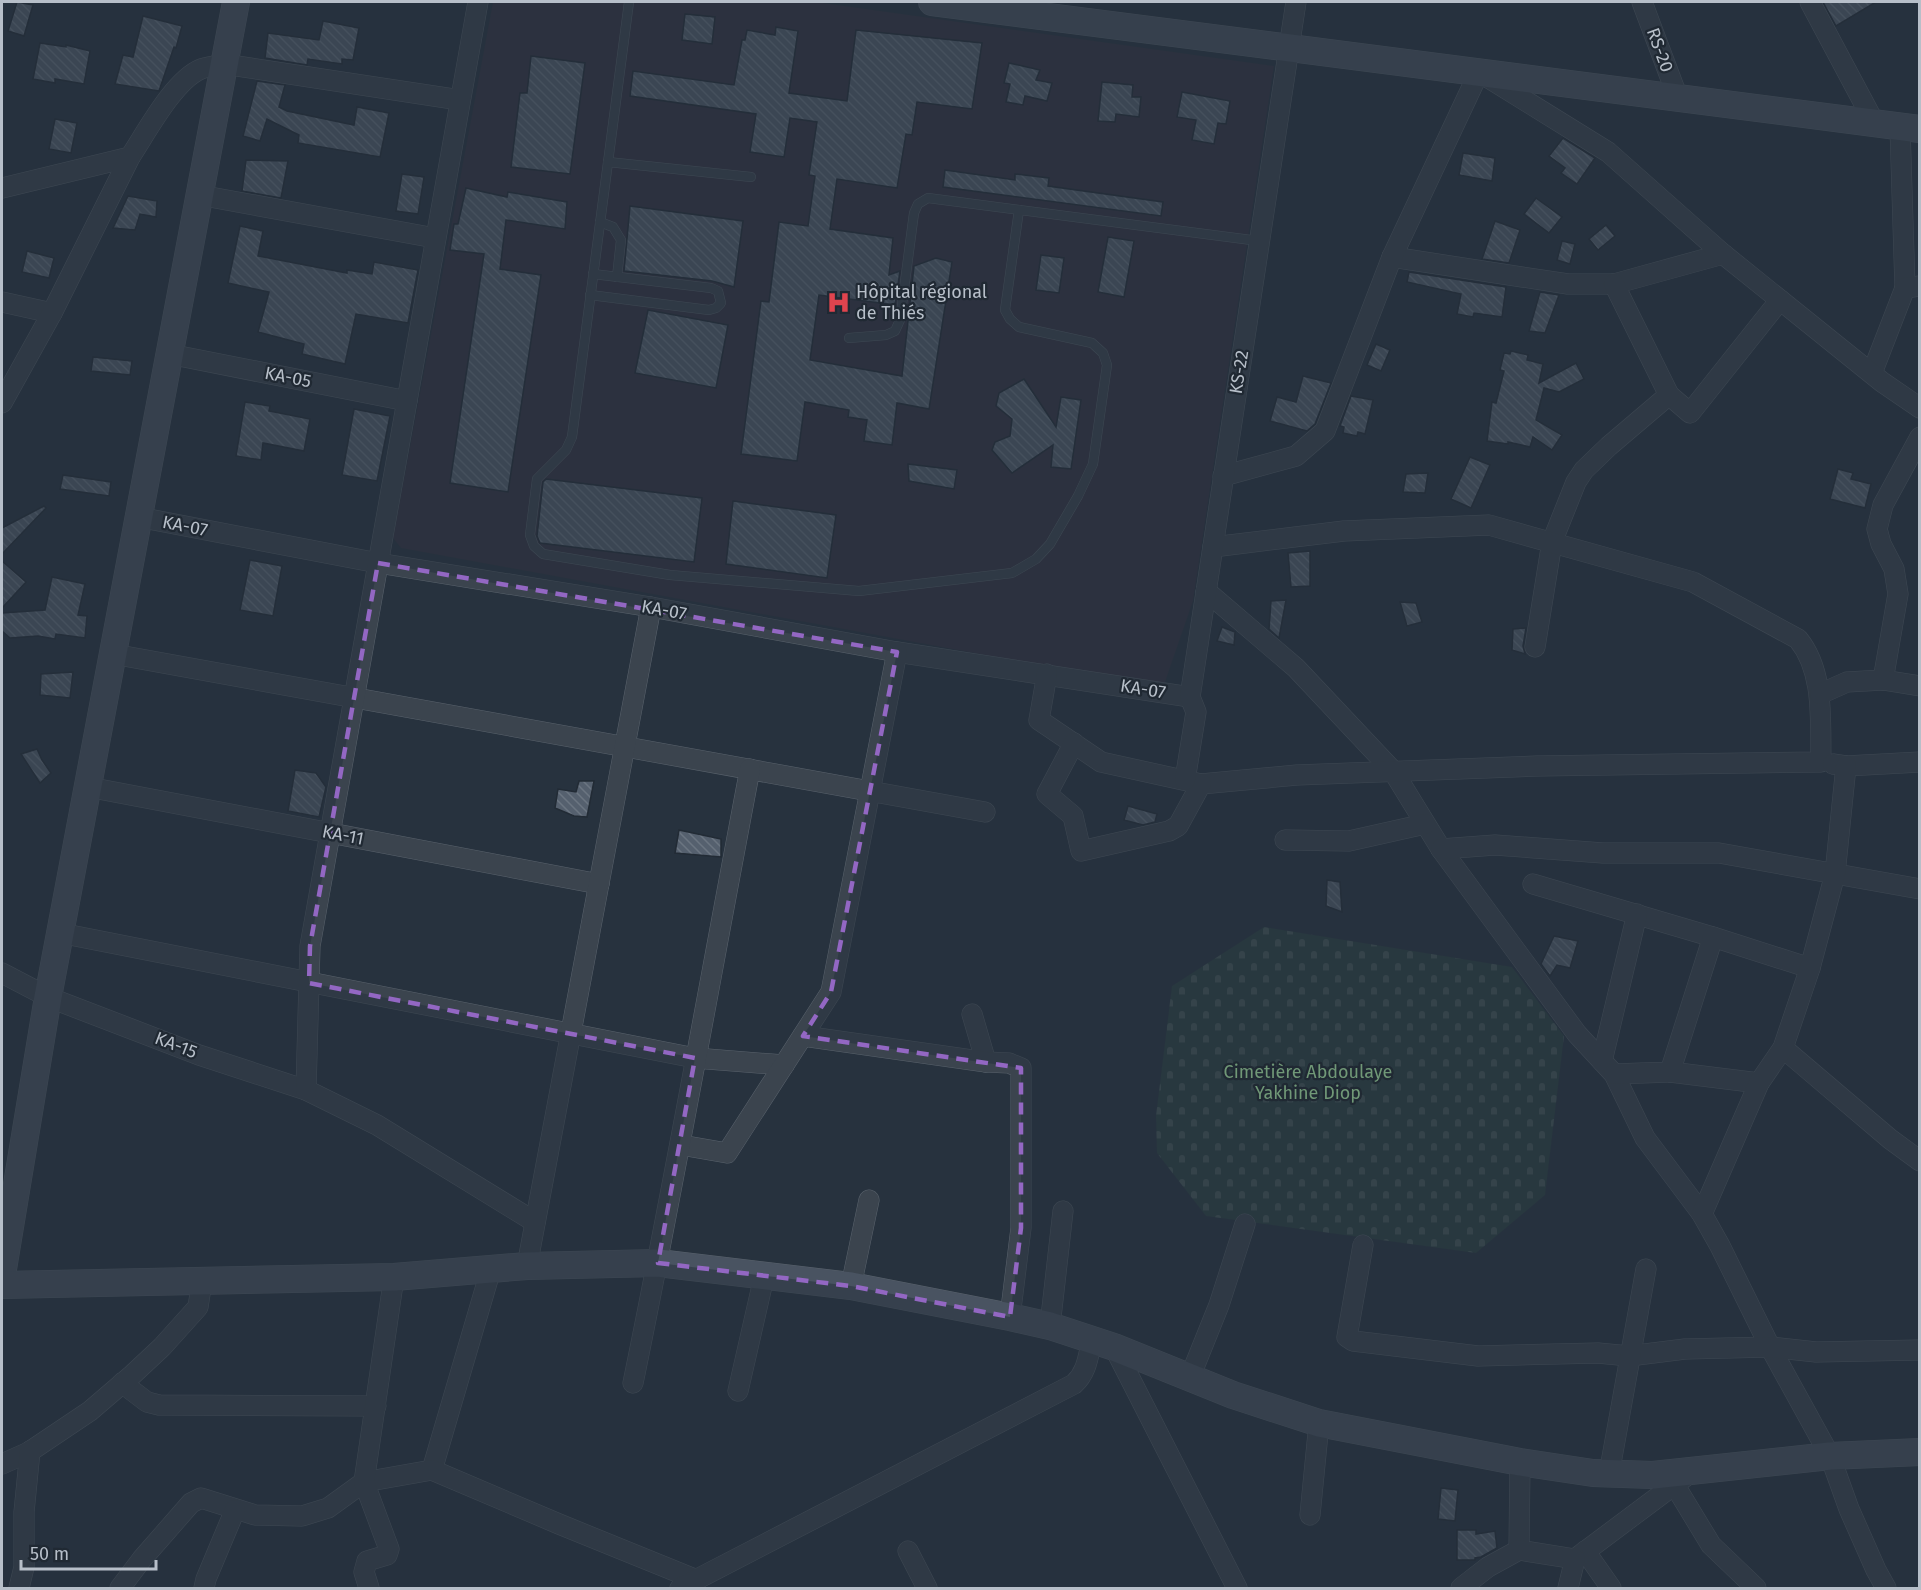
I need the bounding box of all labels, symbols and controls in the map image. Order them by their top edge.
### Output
street label: RS-20 [1642,25,1678,75]
place label: Hôpital régional de Thiés [856,281,987,324]
hospital icon: Hôpital régional de Thiés [825,289,851,315]
street label: KS-22 [1225,348,1253,396]
street label: KA-05 [263,362,313,392]
street label: KA-07 [160,511,210,541]
street label: KA-07 [640,595,688,625]
street label: KA-07 [1119,675,1167,703]
street label: KA-11 [320,820,366,850]
street label: KA-15 [152,1027,200,1063]
park label: Cimetière Abdoulaye Yakhine Diop [1224,1061,1392,1104]
scale bar [21,1533,156,1571]
text: 50 m [30,1543,69,1565]

